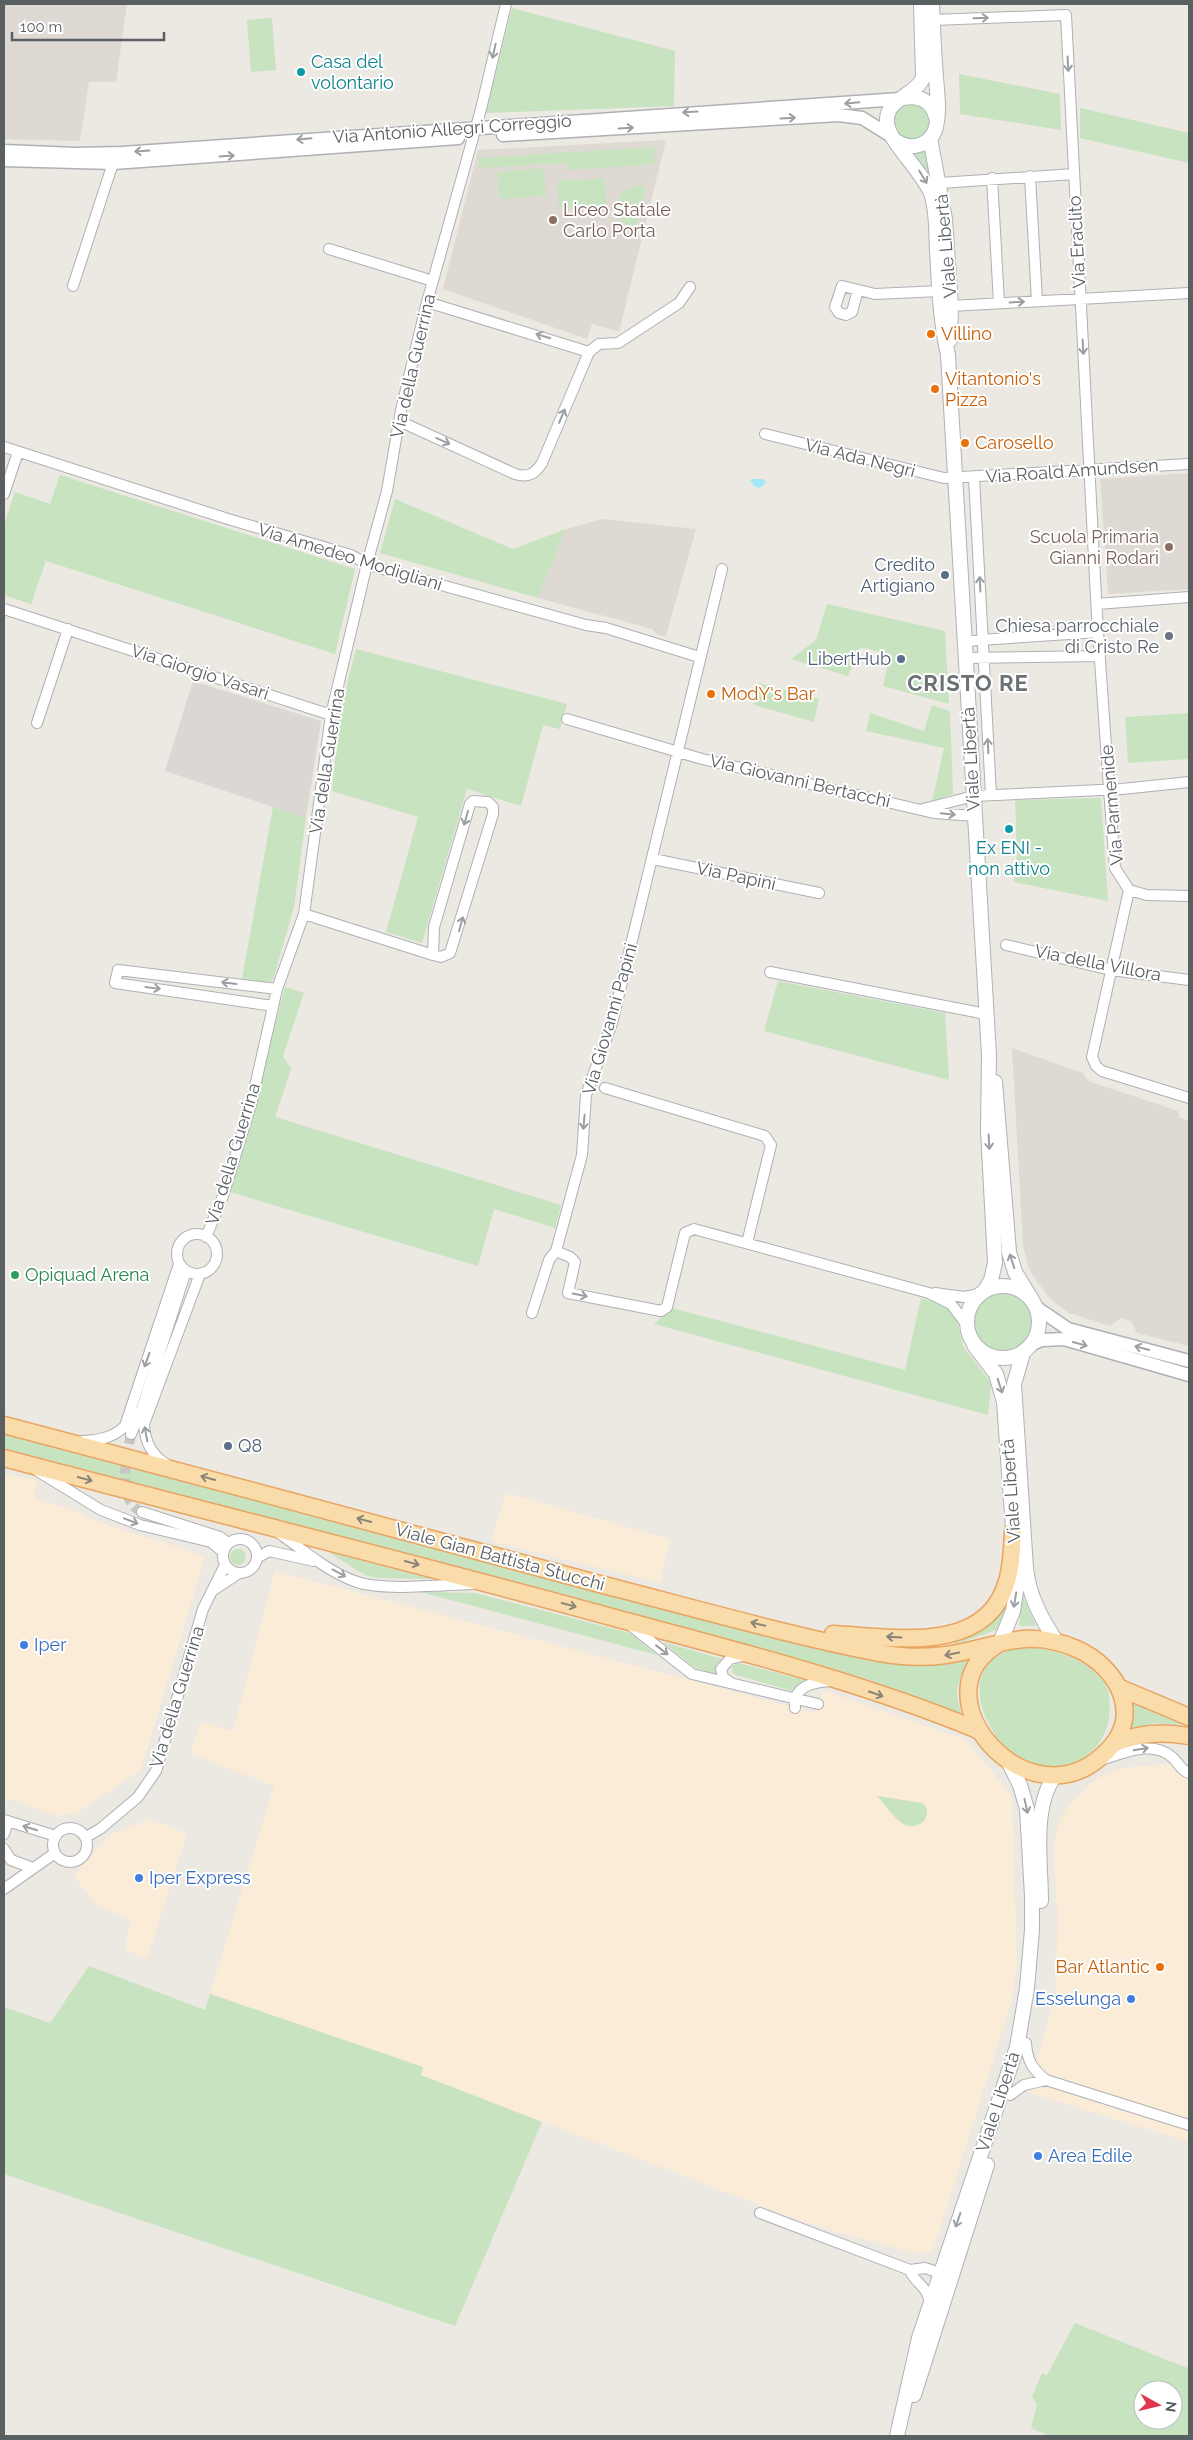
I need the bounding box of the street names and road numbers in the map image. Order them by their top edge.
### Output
street label: Via Antonio Allegri Correggio [332,110,573,147]
street label: Viale Libertà [930,193,961,299]
street label: Via Eraclito [1064,195,1089,289]
street label: Via della Guerrina [386,292,439,440]
street label: Via Ada Negri [803,434,918,481]
street label: Via Roald Amundsen [985,454,1159,487]
street label: Via Amedeo Modigliani [255,518,445,595]
street label: Via Giorgio Vasari [129,639,272,704]
street label: Via della Guerrina [305,686,348,835]
street label: Viale Libertà [957,706,984,812]
street label: Via Parmenide [1096,743,1127,866]
street label: Via Giovanni Bertacchi [708,749,893,812]
street label: Via Papini [694,857,778,894]
street label: Via della Villora [1033,940,1163,985]
street label: Via Giovanni Papini [578,941,641,1097]
street label: Via della Guerrina [201,1080,264,1227]
street label: Viale Libertà [996,1438,1025,1544]
street label: Viale Gian Battista Stucchi [393,1518,607,1595]
street label: Via della Guerrina [145,1623,208,1770]
street label: Viale Libertà [971,2049,1024,2155]

